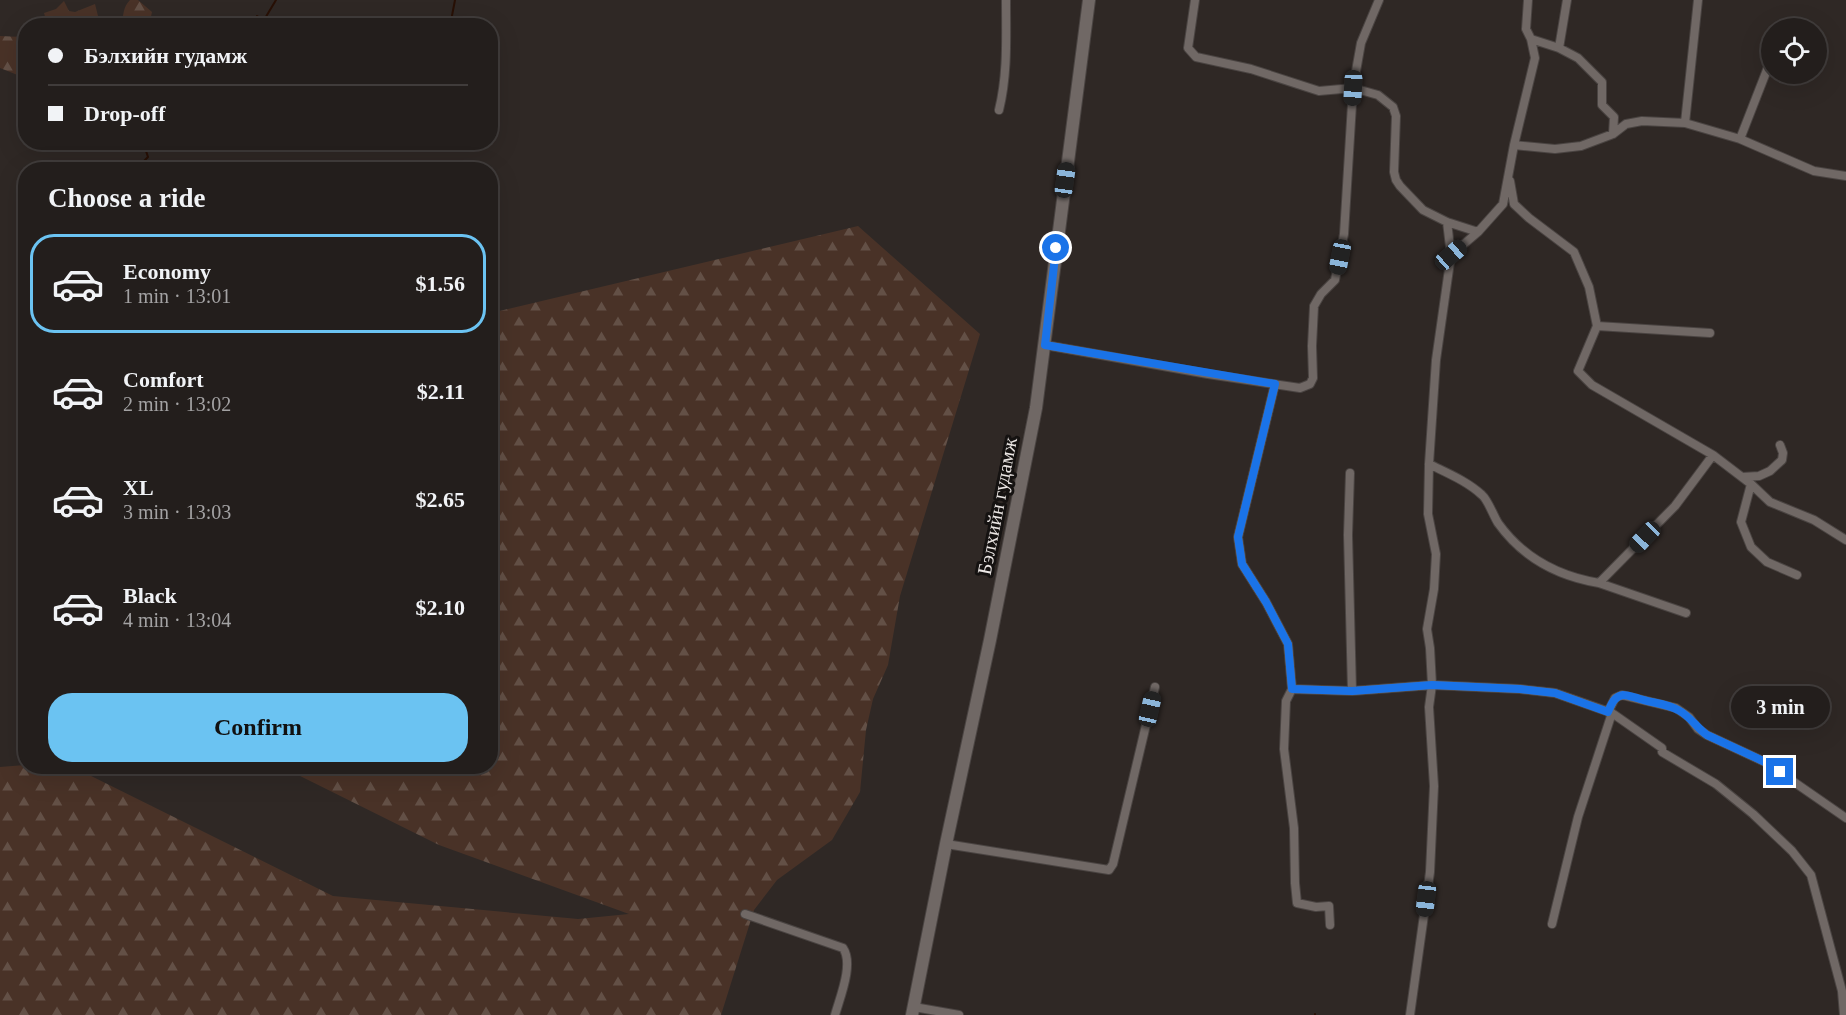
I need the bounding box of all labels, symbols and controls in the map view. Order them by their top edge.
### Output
map controls [1761,18,1827,84]
button: locate [1761,18,1827,84]
text: Бэлхийн гудамж [84,43,247,68]
car [1343,70,1363,106]
text: Drop-off [84,101,165,126]
car [1054,161,1076,199]
text: Choose a ride [48,183,206,213]
route start [1042,234,1069,261]
car [1432,236,1470,274]
car [1328,238,1352,276]
icon: car [51,257,105,311]
text: Economy [123,259,211,284]
text: $1.56 [416,271,465,296]
text: 1 min · 13:01 [123,285,231,307]
icon: car [51,365,105,419]
text: Comfort [123,367,204,392]
text: $2.11 [417,379,465,404]
text: 2 min · 13:02 [123,393,231,415]
street label: Бэлхийн гудамж [973,435,1022,577]
icon: car [51,473,105,527]
text: XL [123,475,154,500]
text: $2.65 [416,487,465,512]
text: 3 min · 13:03 [123,501,231,523]
car [1626,518,1664,556]
icon: car [51,581,105,635]
text: Black [123,583,177,608]
text: $2.10 [416,595,465,620]
text: 4 min · 13:04 [123,609,231,631]
callout: 3 min [1730,685,1830,727]
car [1137,689,1163,729]
button: Confirm [48,693,468,762]
text: 3 min [1756,696,1805,718]
route end [1766,758,1793,785]
car [1415,880,1437,918]

